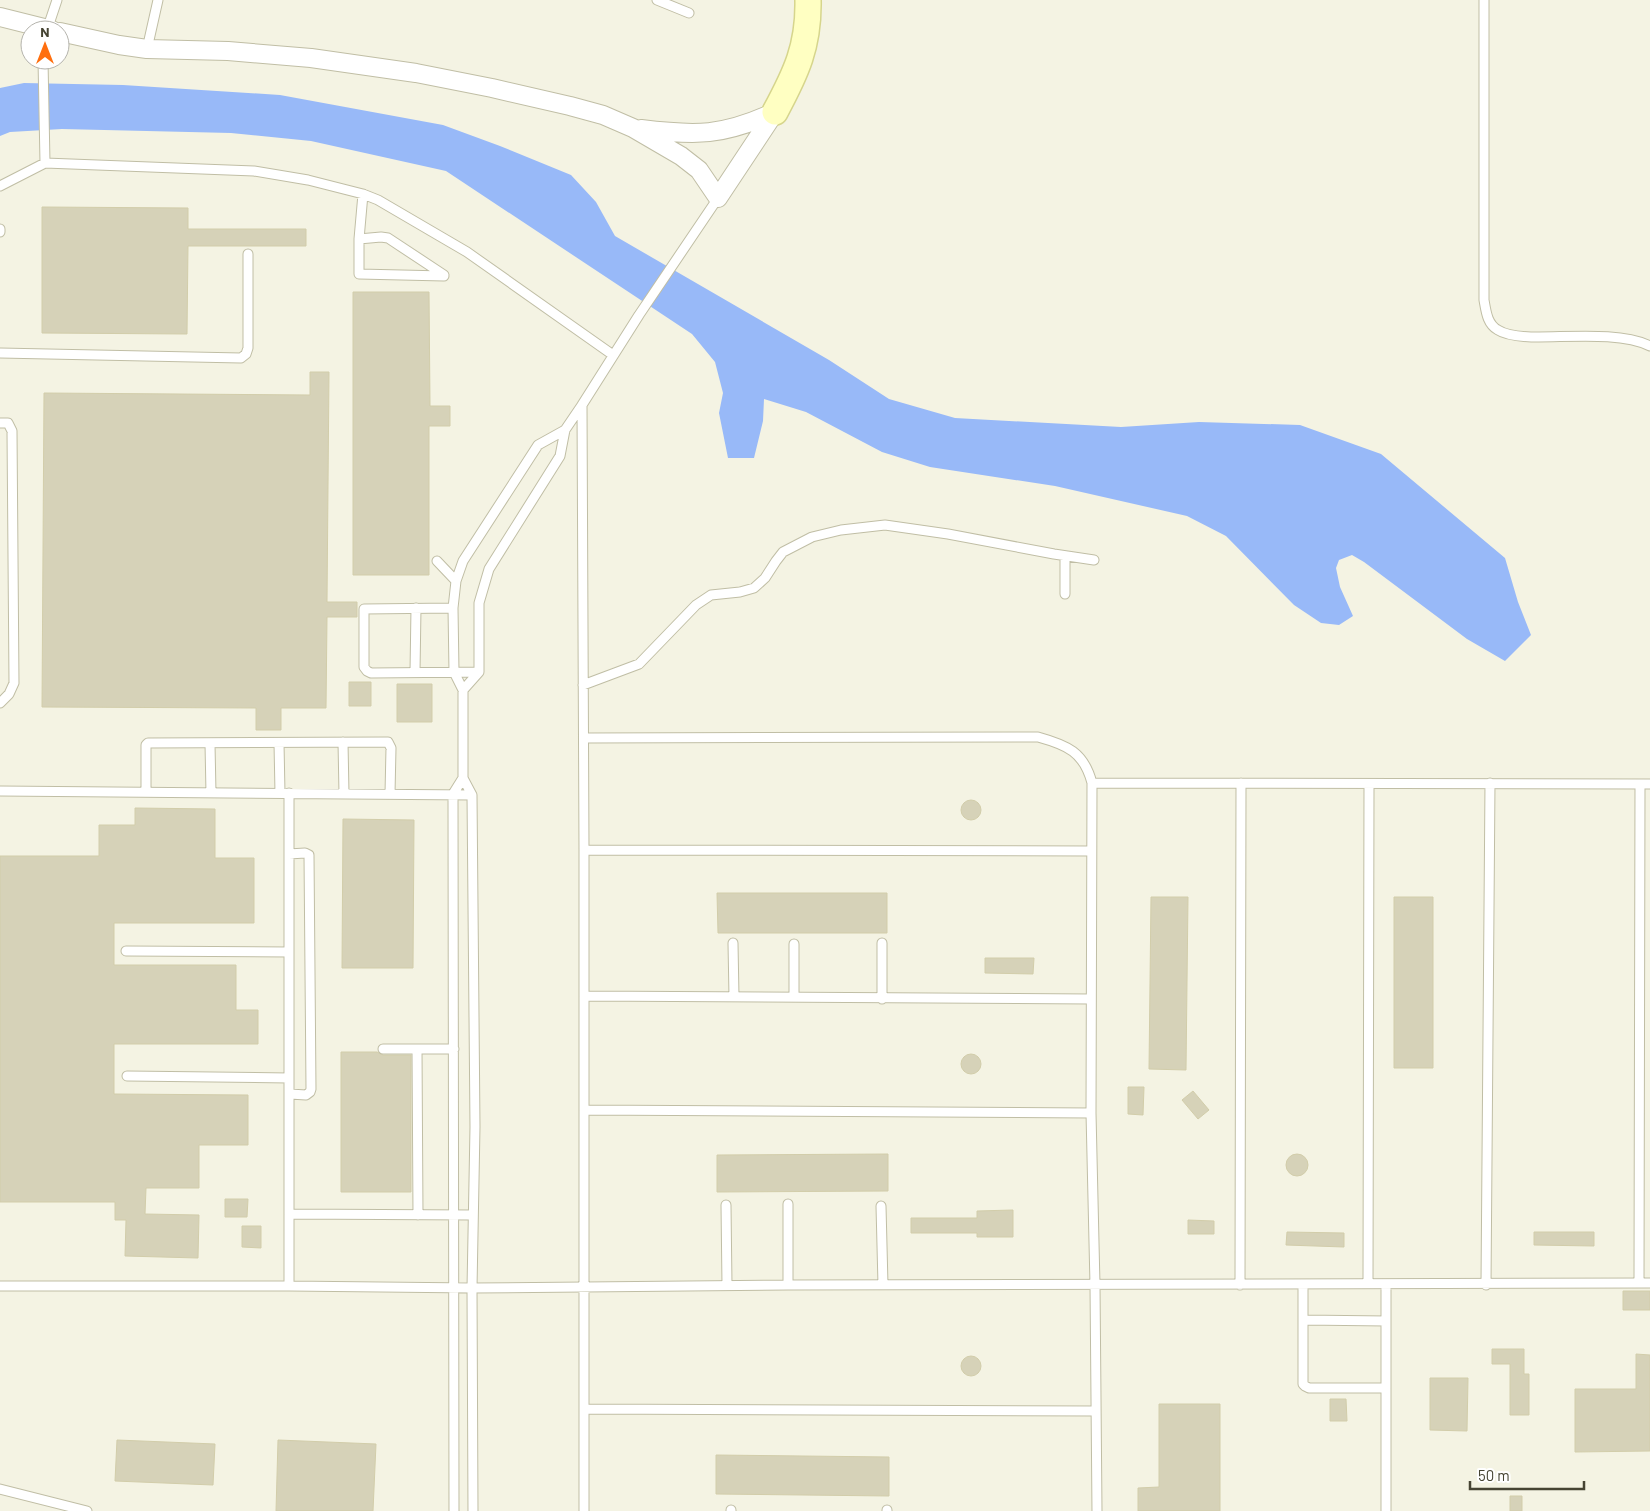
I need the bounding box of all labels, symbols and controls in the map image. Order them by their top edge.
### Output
north arrow [20,20,70,70]
text: N [40,23,50,40]
scale bar [1470,1458,1584,1490]
text: 50 m [1478,1466,1510,1484]

